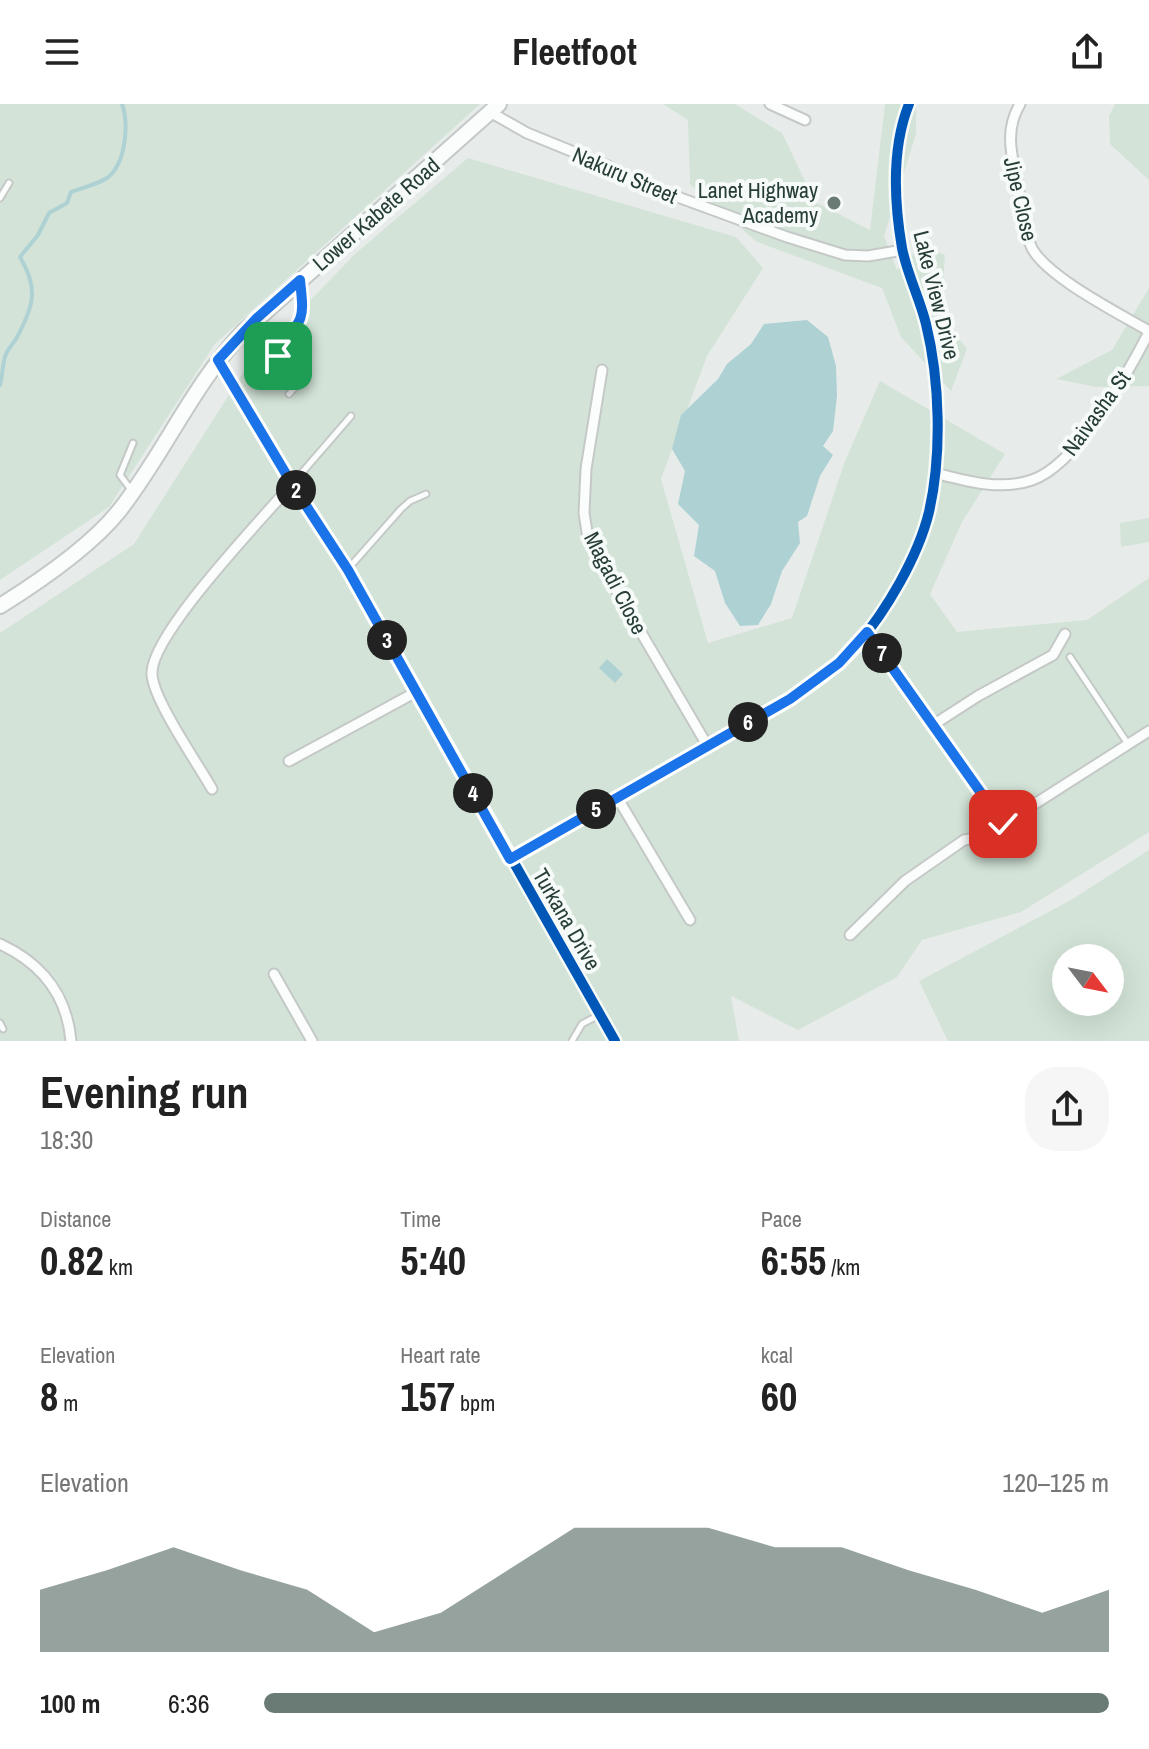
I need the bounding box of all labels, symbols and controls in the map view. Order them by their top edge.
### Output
text: Fleetfoot [512,28,637,76]
icon: menu [40,30,84,74]
icon: share [1065,30,1109,74]
street label: Nakuru Street [568,139,682,211]
street label: Lower Kabete Road [306,150,446,278]
street label: Jipe Close [997,154,1045,244]
place label: Lanet Highway Academy [698,175,818,230]
marker: Lanet Highway Academy [825,194,843,212]
street label: Lake View Drive [906,227,968,363]
pin [244,322,312,390]
icon: arrive [256,334,300,378]
street label: Naivasha St [1055,364,1137,462]
pin: 2 [276,470,316,510]
text: 2 [291,475,301,505]
street label: Magadi Close [577,527,655,639]
pin: 3 [367,620,407,660]
text: 3 [382,625,392,655]
pin: 7 [862,633,902,673]
text: 7 [877,638,887,668]
pin: 6 [728,702,768,742]
text: 6 [743,707,753,737]
pin: 4 [453,773,493,813]
text: 4 [468,778,478,808]
pin: 5 [576,789,616,829]
pin [969,790,1037,858]
text: 5 [591,794,601,824]
icon: check [981,802,1025,846]
street label: Turkana Drive [526,863,608,975]
north arrow [1052,944,1124,1016]
map controls [1052,944,1124,1016]
text: Evening run [40,1062,249,1122]
button: share [1025,1067,1109,1151]
text: 18:30 [40,1122,93,1157]
text: Distance [40,1204,111,1234]
text: Time [400,1204,441,1234]
text: Pace [761,1204,802,1234]
text: 0.82 [40,1234,104,1287]
text: 5:40 [400,1234,466,1287]
text: 6:55 [761,1234,826,1287]
text: km [104,1252,133,1282]
text: /km [826,1252,860,1282]
text: Elevation [40,1340,115,1370]
text: Heart rate [400,1340,481,1370]
text: kcal [761,1340,793,1370]
text: 8 [40,1370,58,1423]
text: 157 [400,1370,455,1423]
text: 60 [761,1370,797,1423]
text: m [58,1388,78,1418]
text: bpm [455,1388,495,1418]
text: Elevation [40,1465,129,1500]
text: 120–125 m [1002,1465,1109,1500]
text: 100 m [40,1686,100,1721]
text: 6:36 [168,1686,210,1721]

